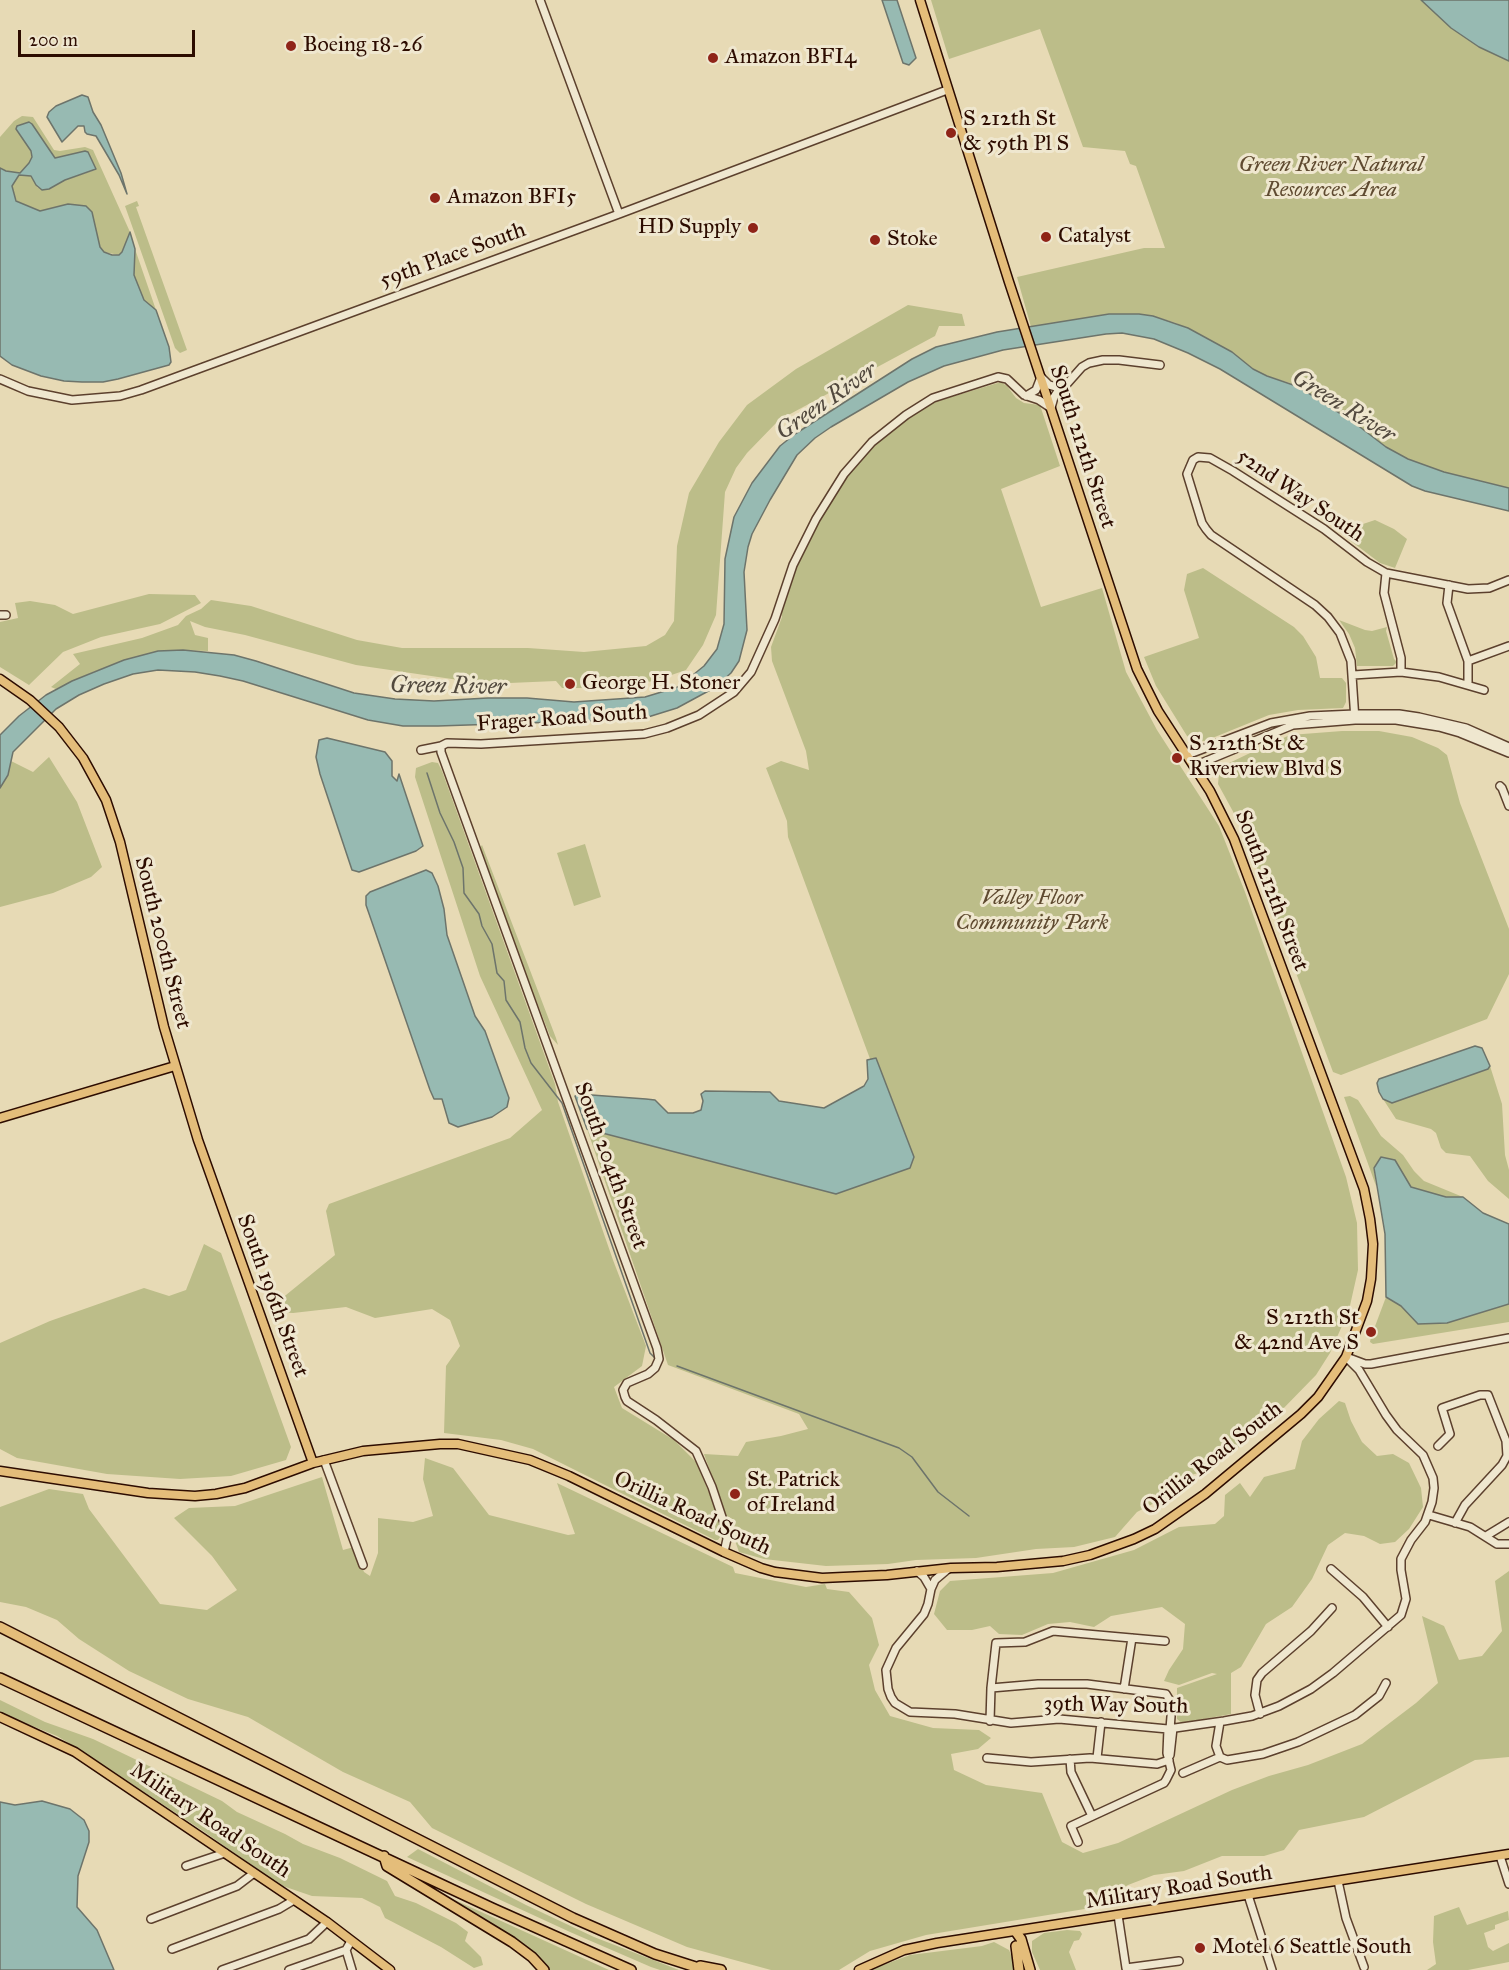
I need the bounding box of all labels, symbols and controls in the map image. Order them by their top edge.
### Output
scale bar [21,18,198,56]
text: 200 m [29,29,78,51]
place label: Boeing 18-26 [303,33,422,59]
marker: Boeing 18-26 [284,39,298,53]
place label: Amazon BFI4 [725,45,856,71]
marker: Amazon BFI4 [706,51,720,65]
place label: S 212th St & 59th Pl S [963,107,1069,158]
marker: S 212th St & 59th Pl S [944,126,958,140]
park label: Green River Natural Resources Area [1239,153,1423,204]
place label: Amazon BFI5 [447,185,576,211]
marker: Amazon BFI5 [428,191,442,205]
place label: HD Supply [638,215,741,241]
street label: 59th Place South [376,217,530,295]
marker: HD Supply [746,221,760,235]
place label: Catalyst [1058,224,1131,250]
place label: Stoke [887,227,938,253]
marker: Catalyst [1039,230,1053,244]
marker: Stoke [868,233,882,247]
water label: Green River [771,357,883,447]
street label: South 212th Street [1043,362,1121,532]
water label: Green River [1286,364,1400,450]
street label: 52nd Way South [1231,444,1369,548]
place label: George H. Stoner [582,671,740,697]
water label: Green River [389,672,507,702]
marker: George H. Stoner [563,677,577,691]
street label: Frager Road South [476,700,648,738]
place label: S 212th St & Riverview Blvd S [1189,732,1342,784]
marker: S 212th St & Riverview Blvd S [1170,751,1184,765]
street label: South 212th Street [1228,807,1314,975]
street label: South 200th Street [128,854,196,1032]
park label: Valley Floor Community Park [955,886,1109,938]
street label: South 204th Street [568,1079,652,1253]
street label: South 196th Street [230,1211,314,1381]
place label: S 212th St & 42nd Ave S [1234,1306,1359,1358]
marker: S 212th St & 42nd Ave S [1364,1325,1378,1339]
street label: Orillia Road South [1138,1396,1288,1522]
street label: Orillia Road South [609,1466,775,1562]
place label: St. Patrick of Ireland [747,1468,840,1520]
marker: St. Patrick of Ireland [728,1487,742,1501]
street label: 39th Way South [1043,1692,1189,1720]
street label: Military Road South [125,1757,295,1885]
street label: Military Road South [1084,1860,1274,1916]
place label: Motel 6 Seattle South [1212,1935,1411,1961]
marker: Motel 6 Seattle South [1193,1941,1207,1955]

